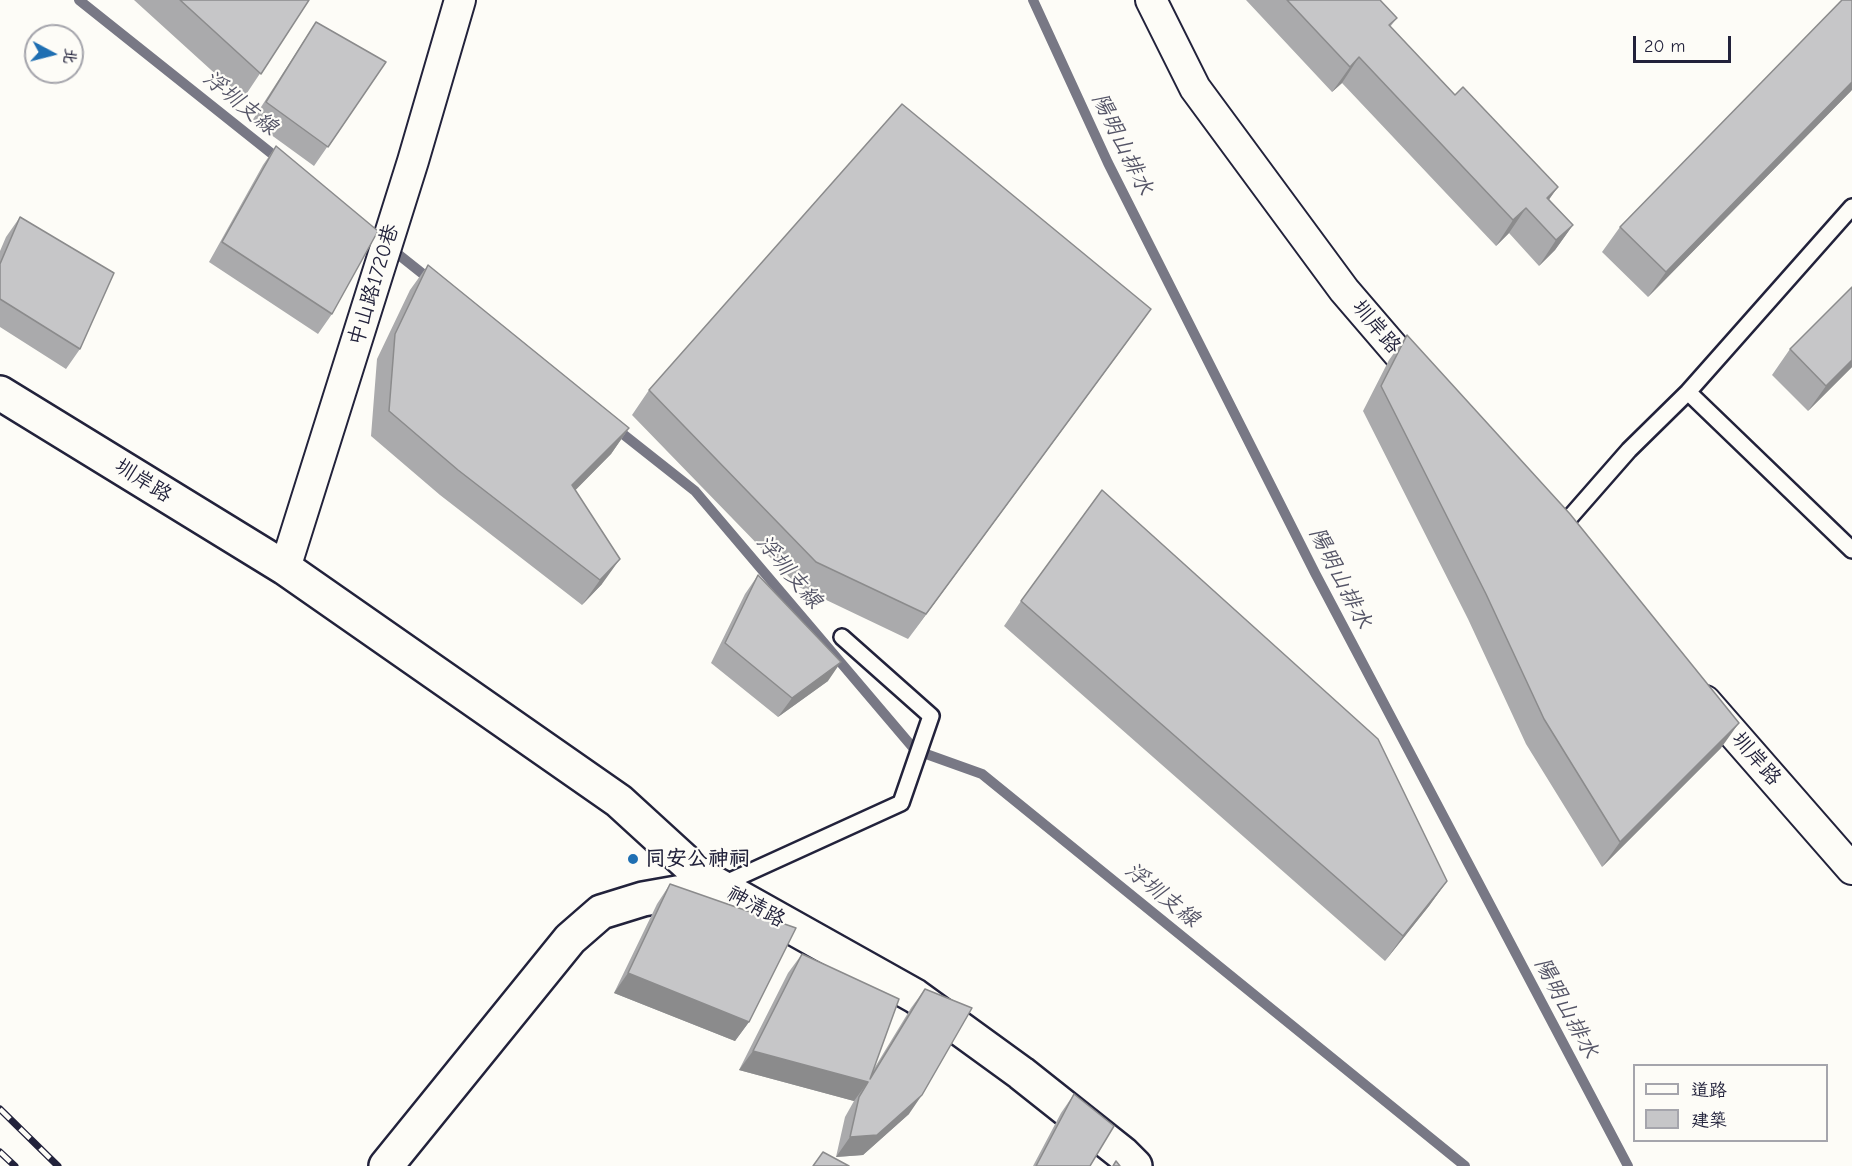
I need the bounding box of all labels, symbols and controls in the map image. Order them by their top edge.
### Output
north arrow [24,24,84,84]
scale bar [1636,24,1734,62]
text: 20 m [1644,36,1685,57]
text: 北 [60,47,80,65]
water label: 浮圳支線 [197,65,283,141]
water label: 陽明山排水 [1086,89,1158,199]
street label: 中山路1720巷 [344,221,404,349]
street label: 圳岸路 [1346,295,1406,359]
street label: 圳岸路 [110,454,176,508]
water label: 陽明山排水 [1303,523,1377,633]
water label: 浮圳支線 [751,530,827,614]
street label: 圳岸路 [1726,727,1786,791]
place label: 同安公神祠 [645,846,750,872]
marker: 同安公神祠 [626,852,640,866]
water label: 浮圳支線 [1119,857,1205,933]
street label: 神清路 [722,881,790,933]
water label: 陽明山排水 [1529,953,1603,1063]
legend [1633,1064,1828,1142]
text: 道路 [1691,1080,1727,1101]
text: 建築 [1691,1110,1727,1131]

